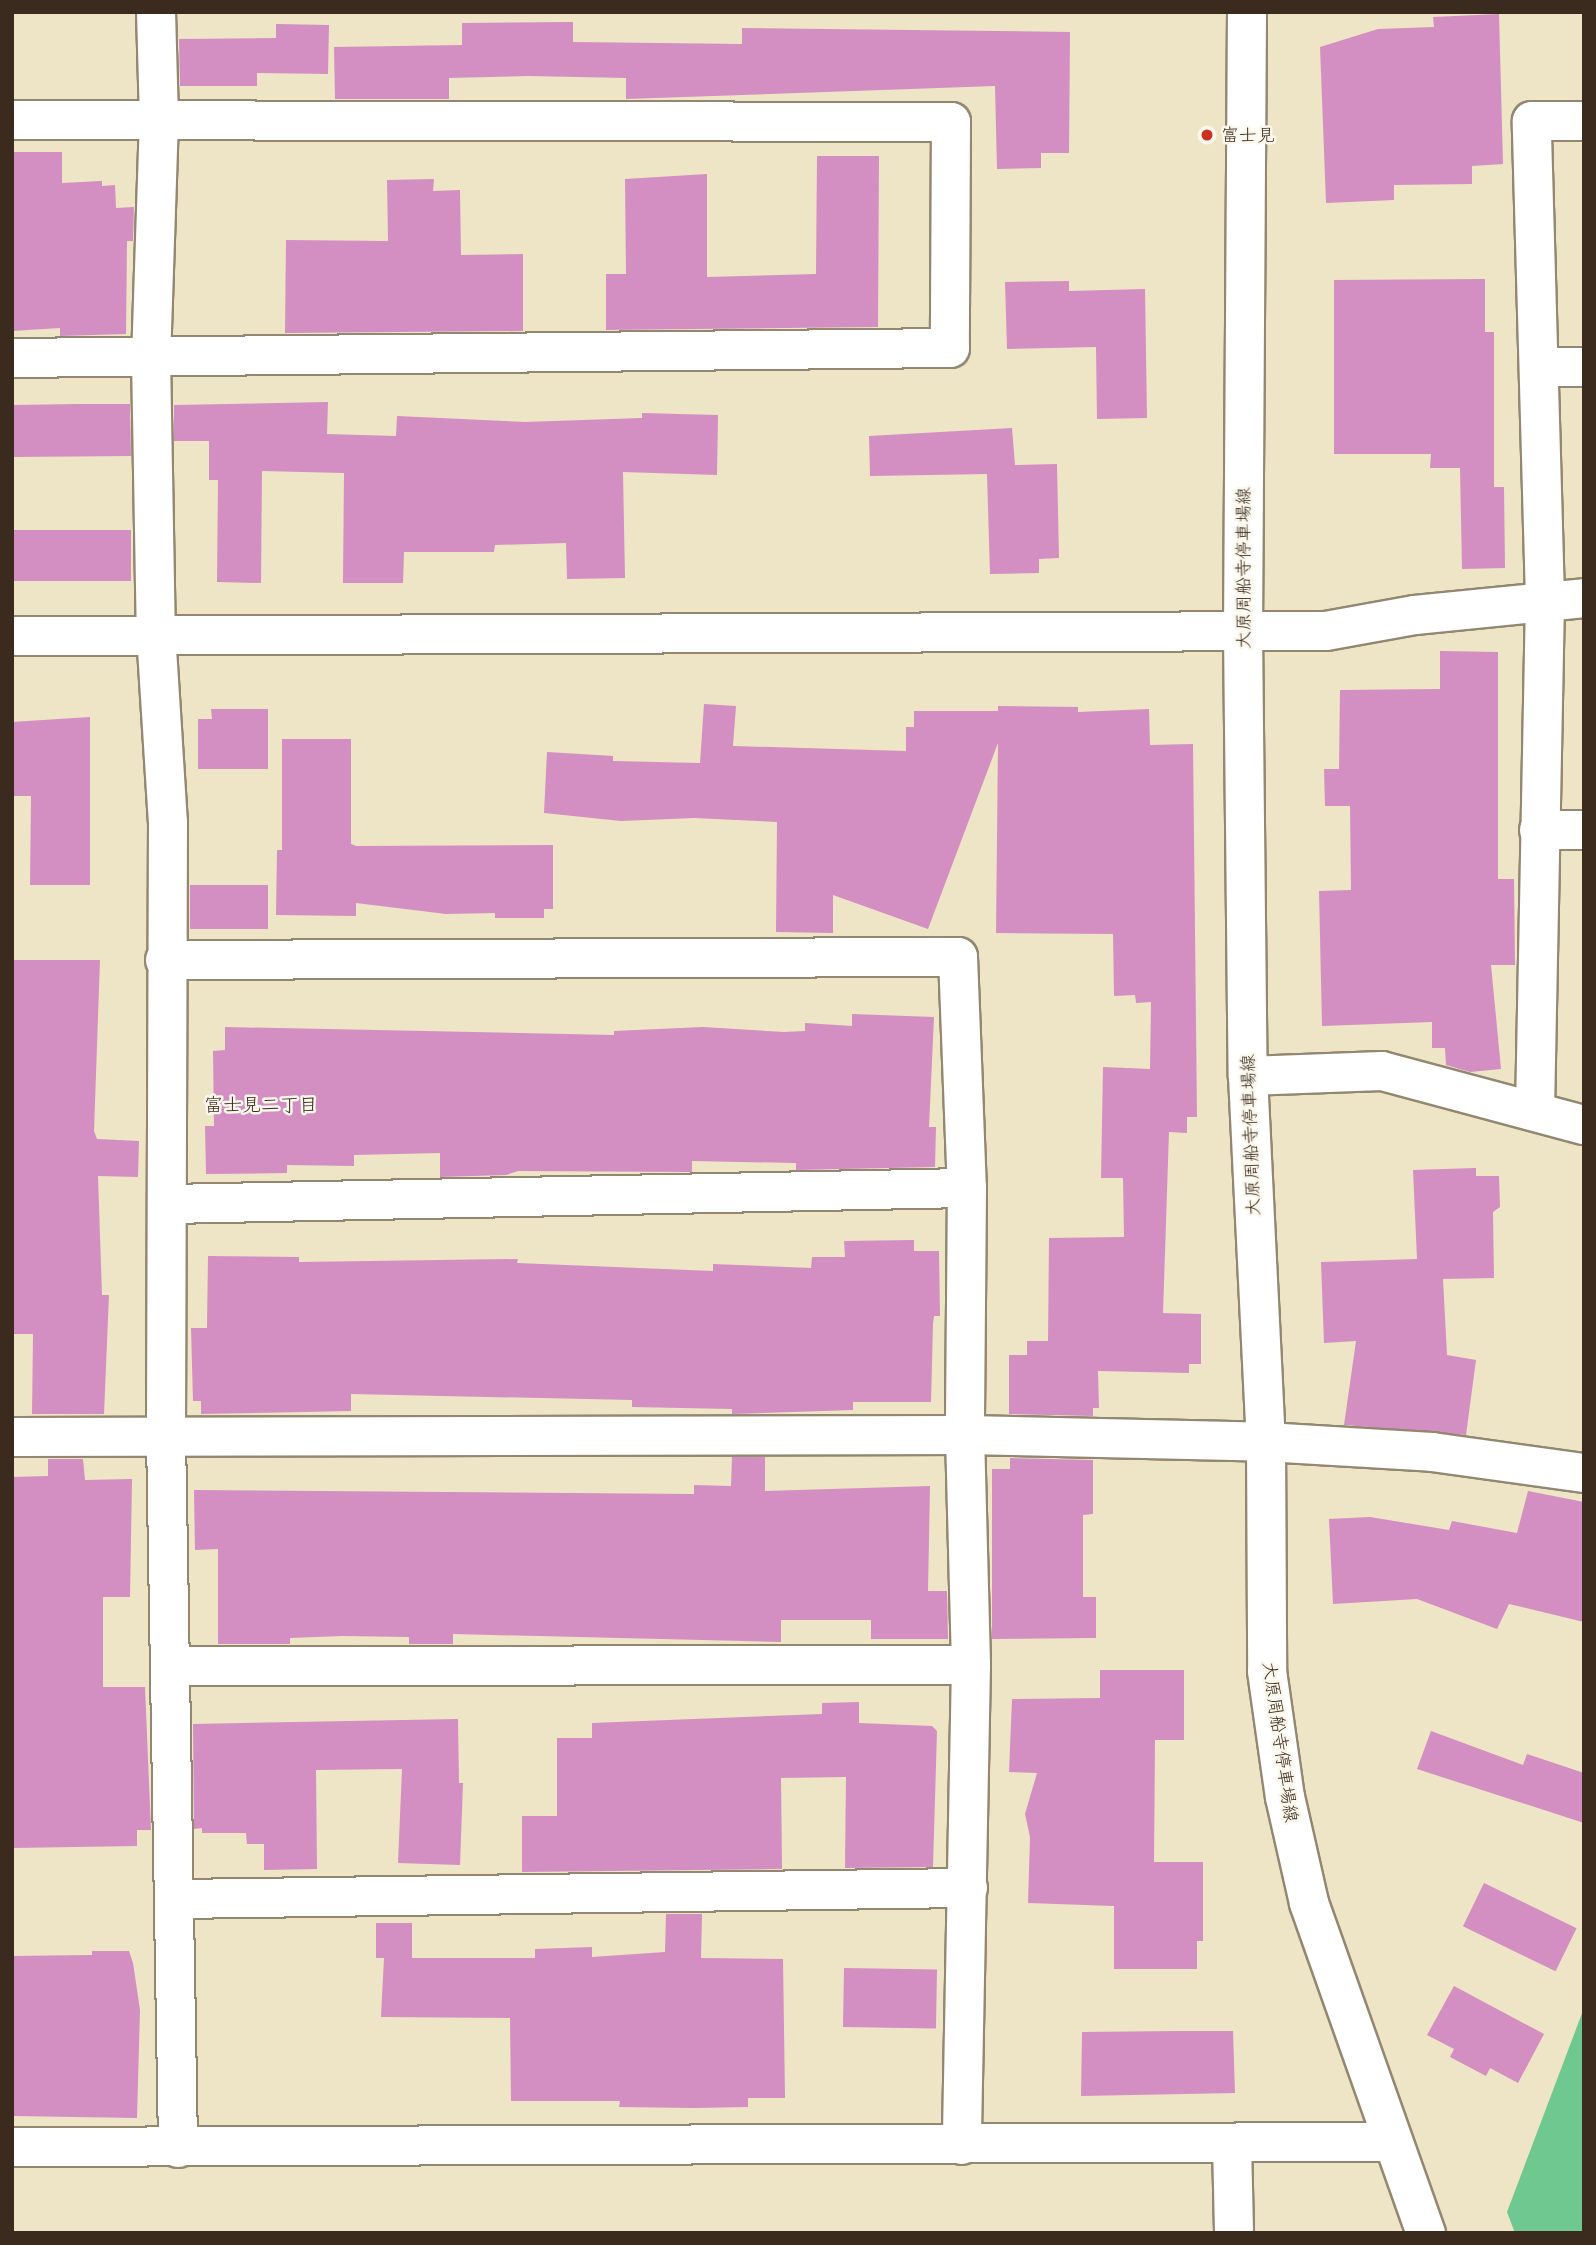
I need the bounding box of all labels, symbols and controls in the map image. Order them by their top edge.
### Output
place label: 富士見 [1221,124,1275,146]
marker: 富士見 [1199,127,1215,143]
street label: 大原周船寺停車場線 [1233,487,1255,649]
street label: 大原周船寺停車場線 [1237,1054,1265,1216]
district label: 富士見二丁目 [204,1094,318,1116]
street label: 大原周船寺停車場線 [1258,1660,1302,1824]

